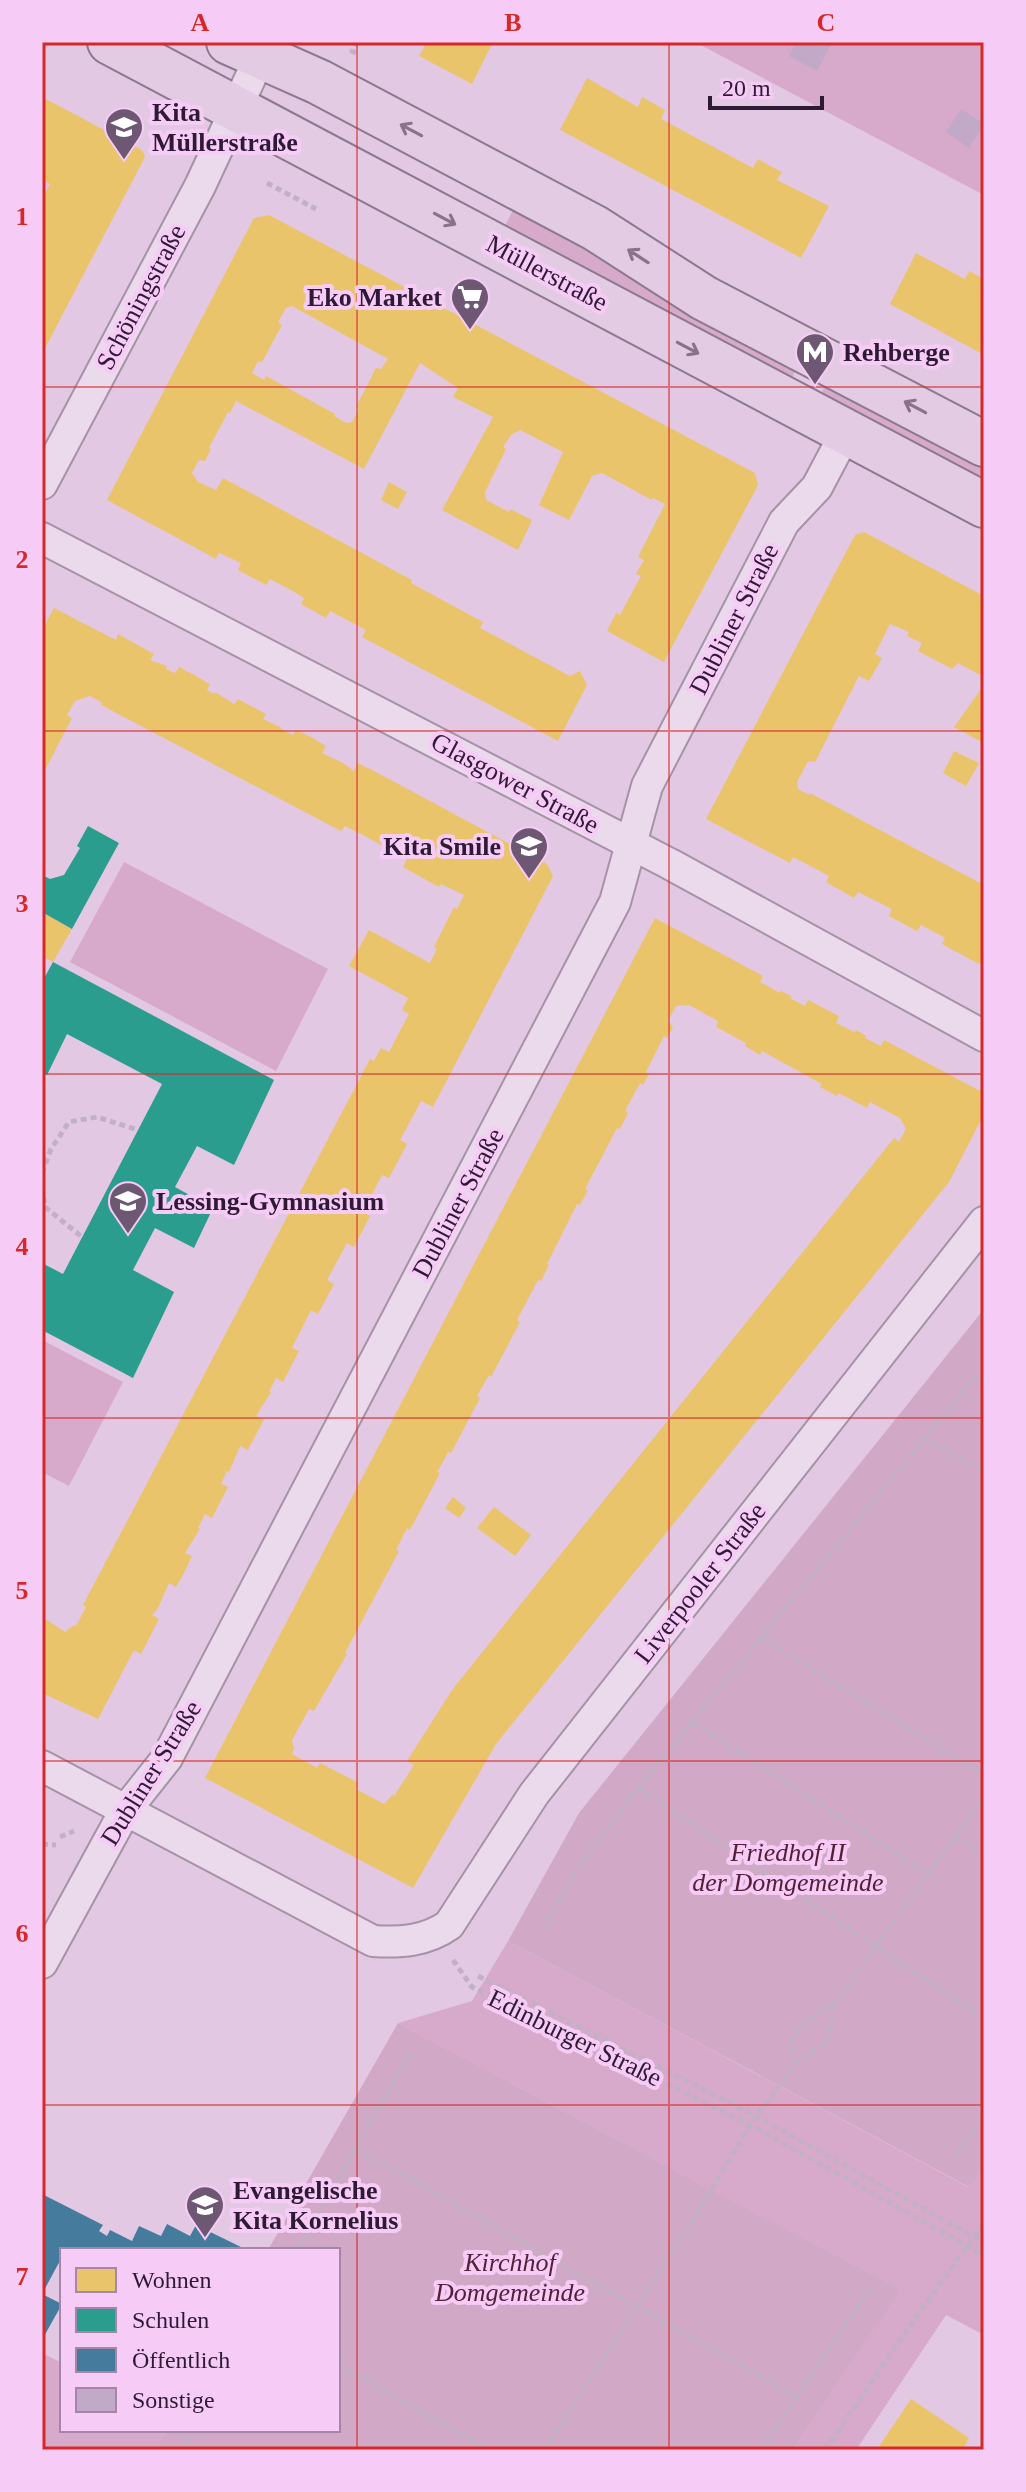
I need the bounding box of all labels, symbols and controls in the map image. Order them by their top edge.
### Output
text: A [191,8,210,37]
text: B [504,8,522,37]
text: C [817,8,835,37]
scale bar [710,60,822,110]
text: 20 m [722,75,771,101]
place label: Kita Müllerstraße [152,98,298,157]
school or university icon: Kita Müllerstraße [103,106,145,161]
one-way arrow [399,122,423,138]
text: 1 [16,202,29,231]
one-way arrow [432,212,456,228]
street label: Schöningstraße [91,219,191,375]
street label: Müllerstraße [482,229,612,317]
one-way arrow [627,247,650,263]
supermarket icon: Eko Market [449,276,491,331]
place label: Eko Market [307,283,442,312]
metro station icon: Rehberge [794,331,836,386]
place label: Rehberge [843,338,950,367]
one-way arrow [676,340,699,356]
one-way arrow [904,399,927,415]
street label: Dubliner Straße [684,539,784,699]
text: 2 [16,545,29,574]
street label: Glasgower Straße [426,727,604,839]
school or university icon: Kita Smile [508,825,550,880]
place label: Kita Smile [383,832,501,861]
text: 3 [16,889,29,918]
street label: Dubliner Straße [406,1123,510,1283]
school or university icon: Lessing-Gymnasium [107,1180,149,1235]
place label: Lessing-Gymnasium [156,1187,385,1216]
text: 4 [16,1232,29,1261]
street label: Liverpooler Straße [628,1497,772,1669]
text: 5 [16,1576,29,1605]
street label: Dubliner Straße [95,1695,207,1851]
park label: Friedhof II der Domgemeinde [692,1838,884,1897]
text: 6 [16,1919,29,1948]
street label: Edinburger Straße [484,1983,666,2093]
place label: Evangelische Kita Kornelius [233,2176,398,2235]
school or university icon: Evangelische Kita Kornelius [184,2184,226,2239]
legend [60,2248,340,2432]
park label: Kirchhof Domgemeinde [434,2248,585,2307]
text: 7 [16,2262,29,2291]
text: Wohnen [132,2267,211,2293]
text: Schulen [132,2307,209,2333]
text: Öffentlich [132,2347,230,2373]
text: Sonstige [132,2387,215,2413]

